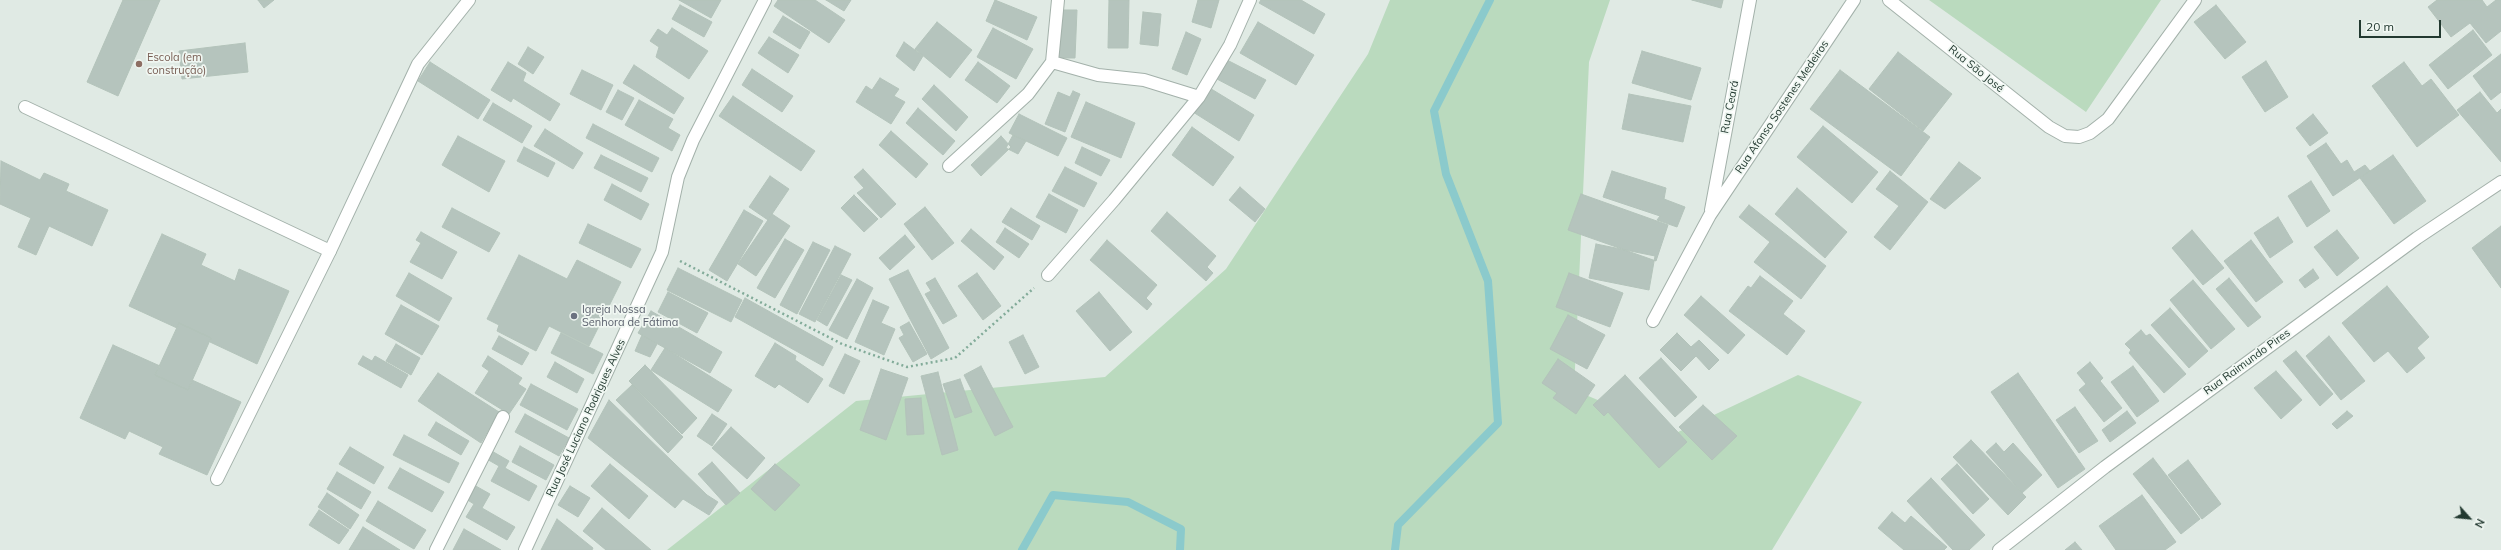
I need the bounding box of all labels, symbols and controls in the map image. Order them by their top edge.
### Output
scale bar [2361,12,2443,38]
text: 20 m [2366,19,2394,34]
street label: Rua Afonso Sostenes Medeiros [1732,38,1832,176]
street label: Rua São José [1946,43,2006,95]
place label: Escola (em construção) [147,51,206,77]
marker: Escola (em construção) [134,59,144,69]
street label: Rua Ceará [1718,79,1742,135]
place label: Igreja Nossa Senhora de Fátima [582,303,678,329]
marker: Igreja Nossa Senhora de Fátima [569,311,579,321]
street label: Rua Raimundo Pires [2201,326,2293,398]
street label: Rua José Luciano Rodrigues Alves [544,337,628,499]
north arrow [2449,498,2489,538]
text: N [2472,517,2488,530]

